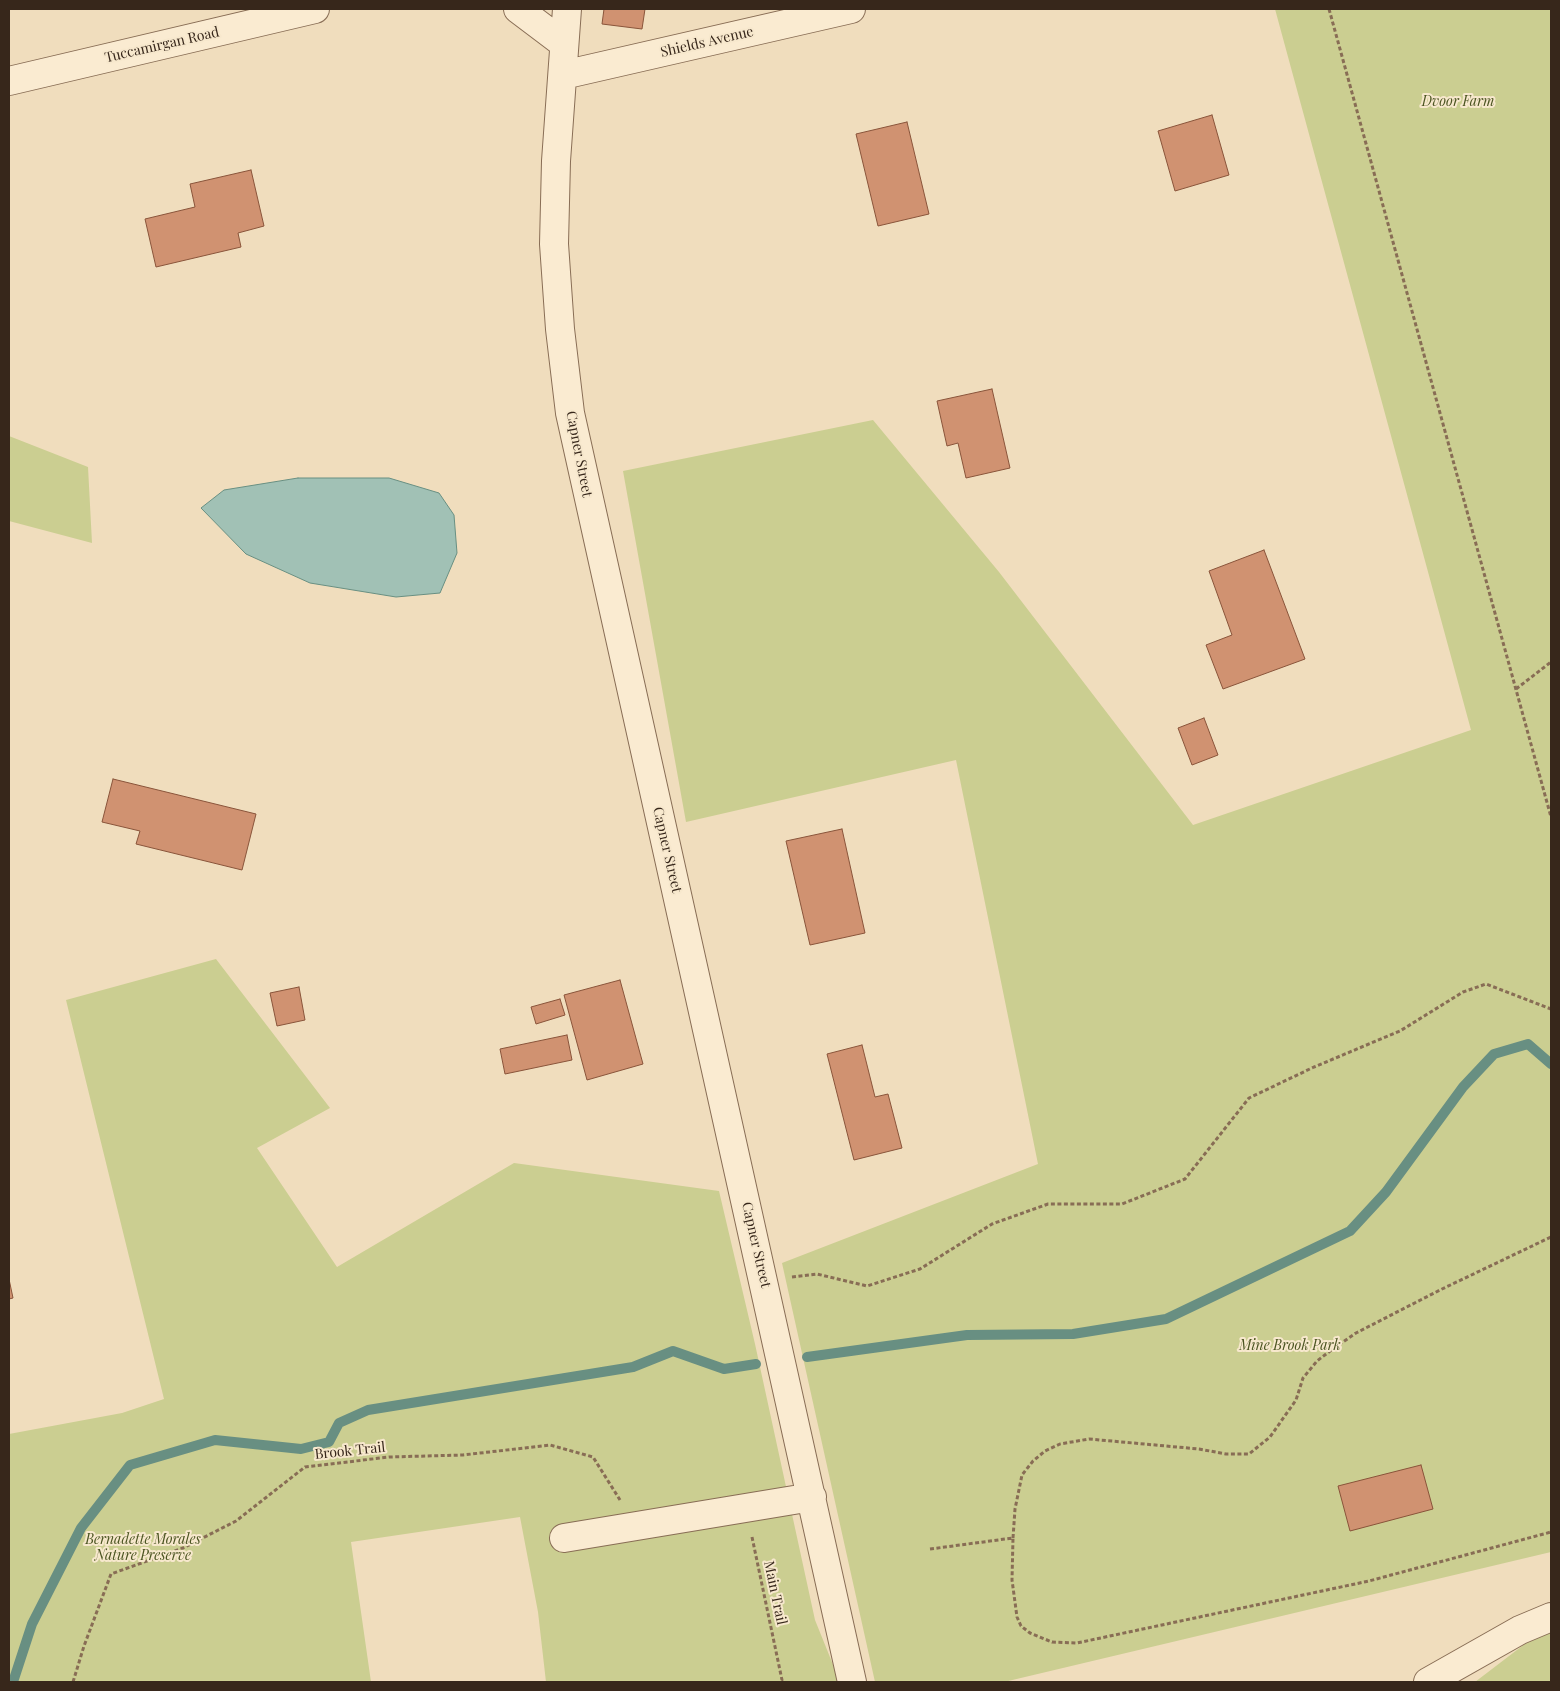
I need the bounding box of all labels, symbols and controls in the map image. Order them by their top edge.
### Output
street label: Shields Avenue [659,23,755,61]
street label: Tuccamirgan Road [103,24,221,66]
park label: Dvoor Farm [1422,94,1494,110]
street label: Capner Street [562,409,596,499]
street label: Capner Street [649,805,685,895]
street label: Capner Street [738,1200,774,1290]
park label: Mine Brook Park [1239,1338,1341,1354]
street label: Brook Trail [314,1439,386,1463]
park label: Bernadette Morales Nature Preserve [85,1532,201,1564]
street label: Main Trail [760,1559,790,1627]

